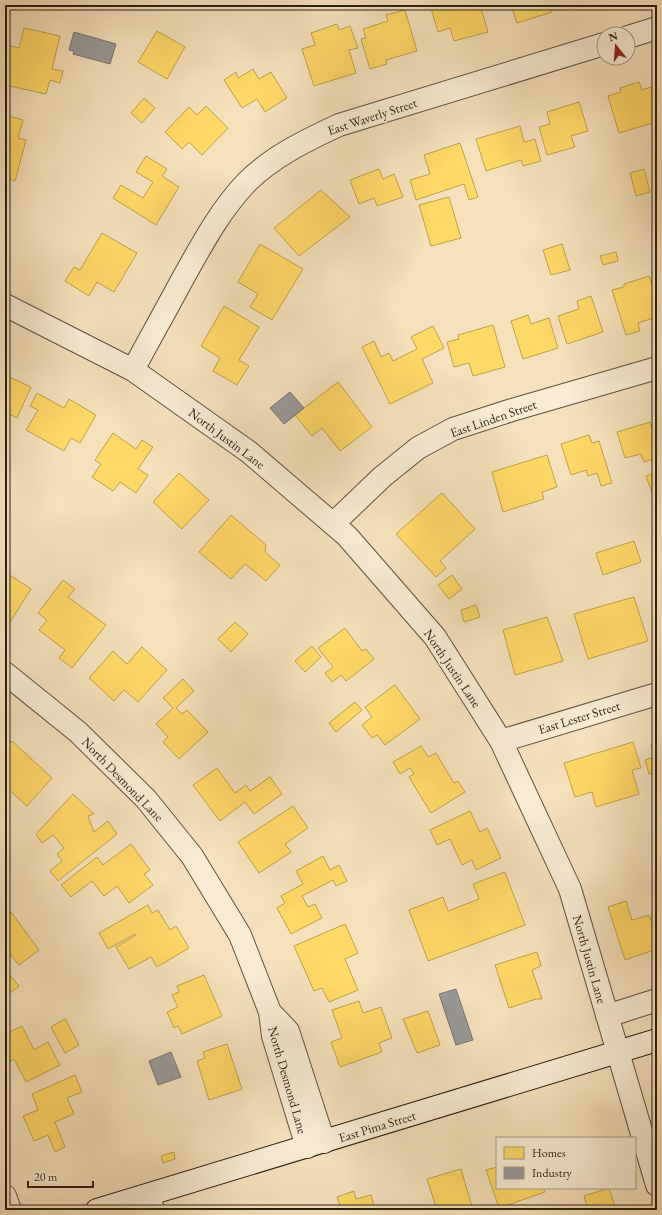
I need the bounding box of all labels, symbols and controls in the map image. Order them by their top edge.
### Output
north arrow [596,26,636,66]
text: N [607,28,619,44]
street label: East Waverly Street [325,94,419,139]
street label: East Linden Street [448,396,539,441]
street label: North Justin Lane [185,404,268,473]
street label: North Justin Lane [420,626,485,711]
street label: East Lester Street [536,697,622,738]
street label: North Desmond Lane [78,734,167,825]
street label: North Justin Lane [569,913,610,1005]
street label: North Desmond Lane [264,1025,311,1136]
street label: East Pima Street [336,1107,418,1146]
legend [496,1137,636,1189]
text: Homes [532,1145,566,1161]
scale bar [28,1163,93,1189]
text: Industry [532,1165,572,1181]
text: 20 m [34,1169,58,1185]

